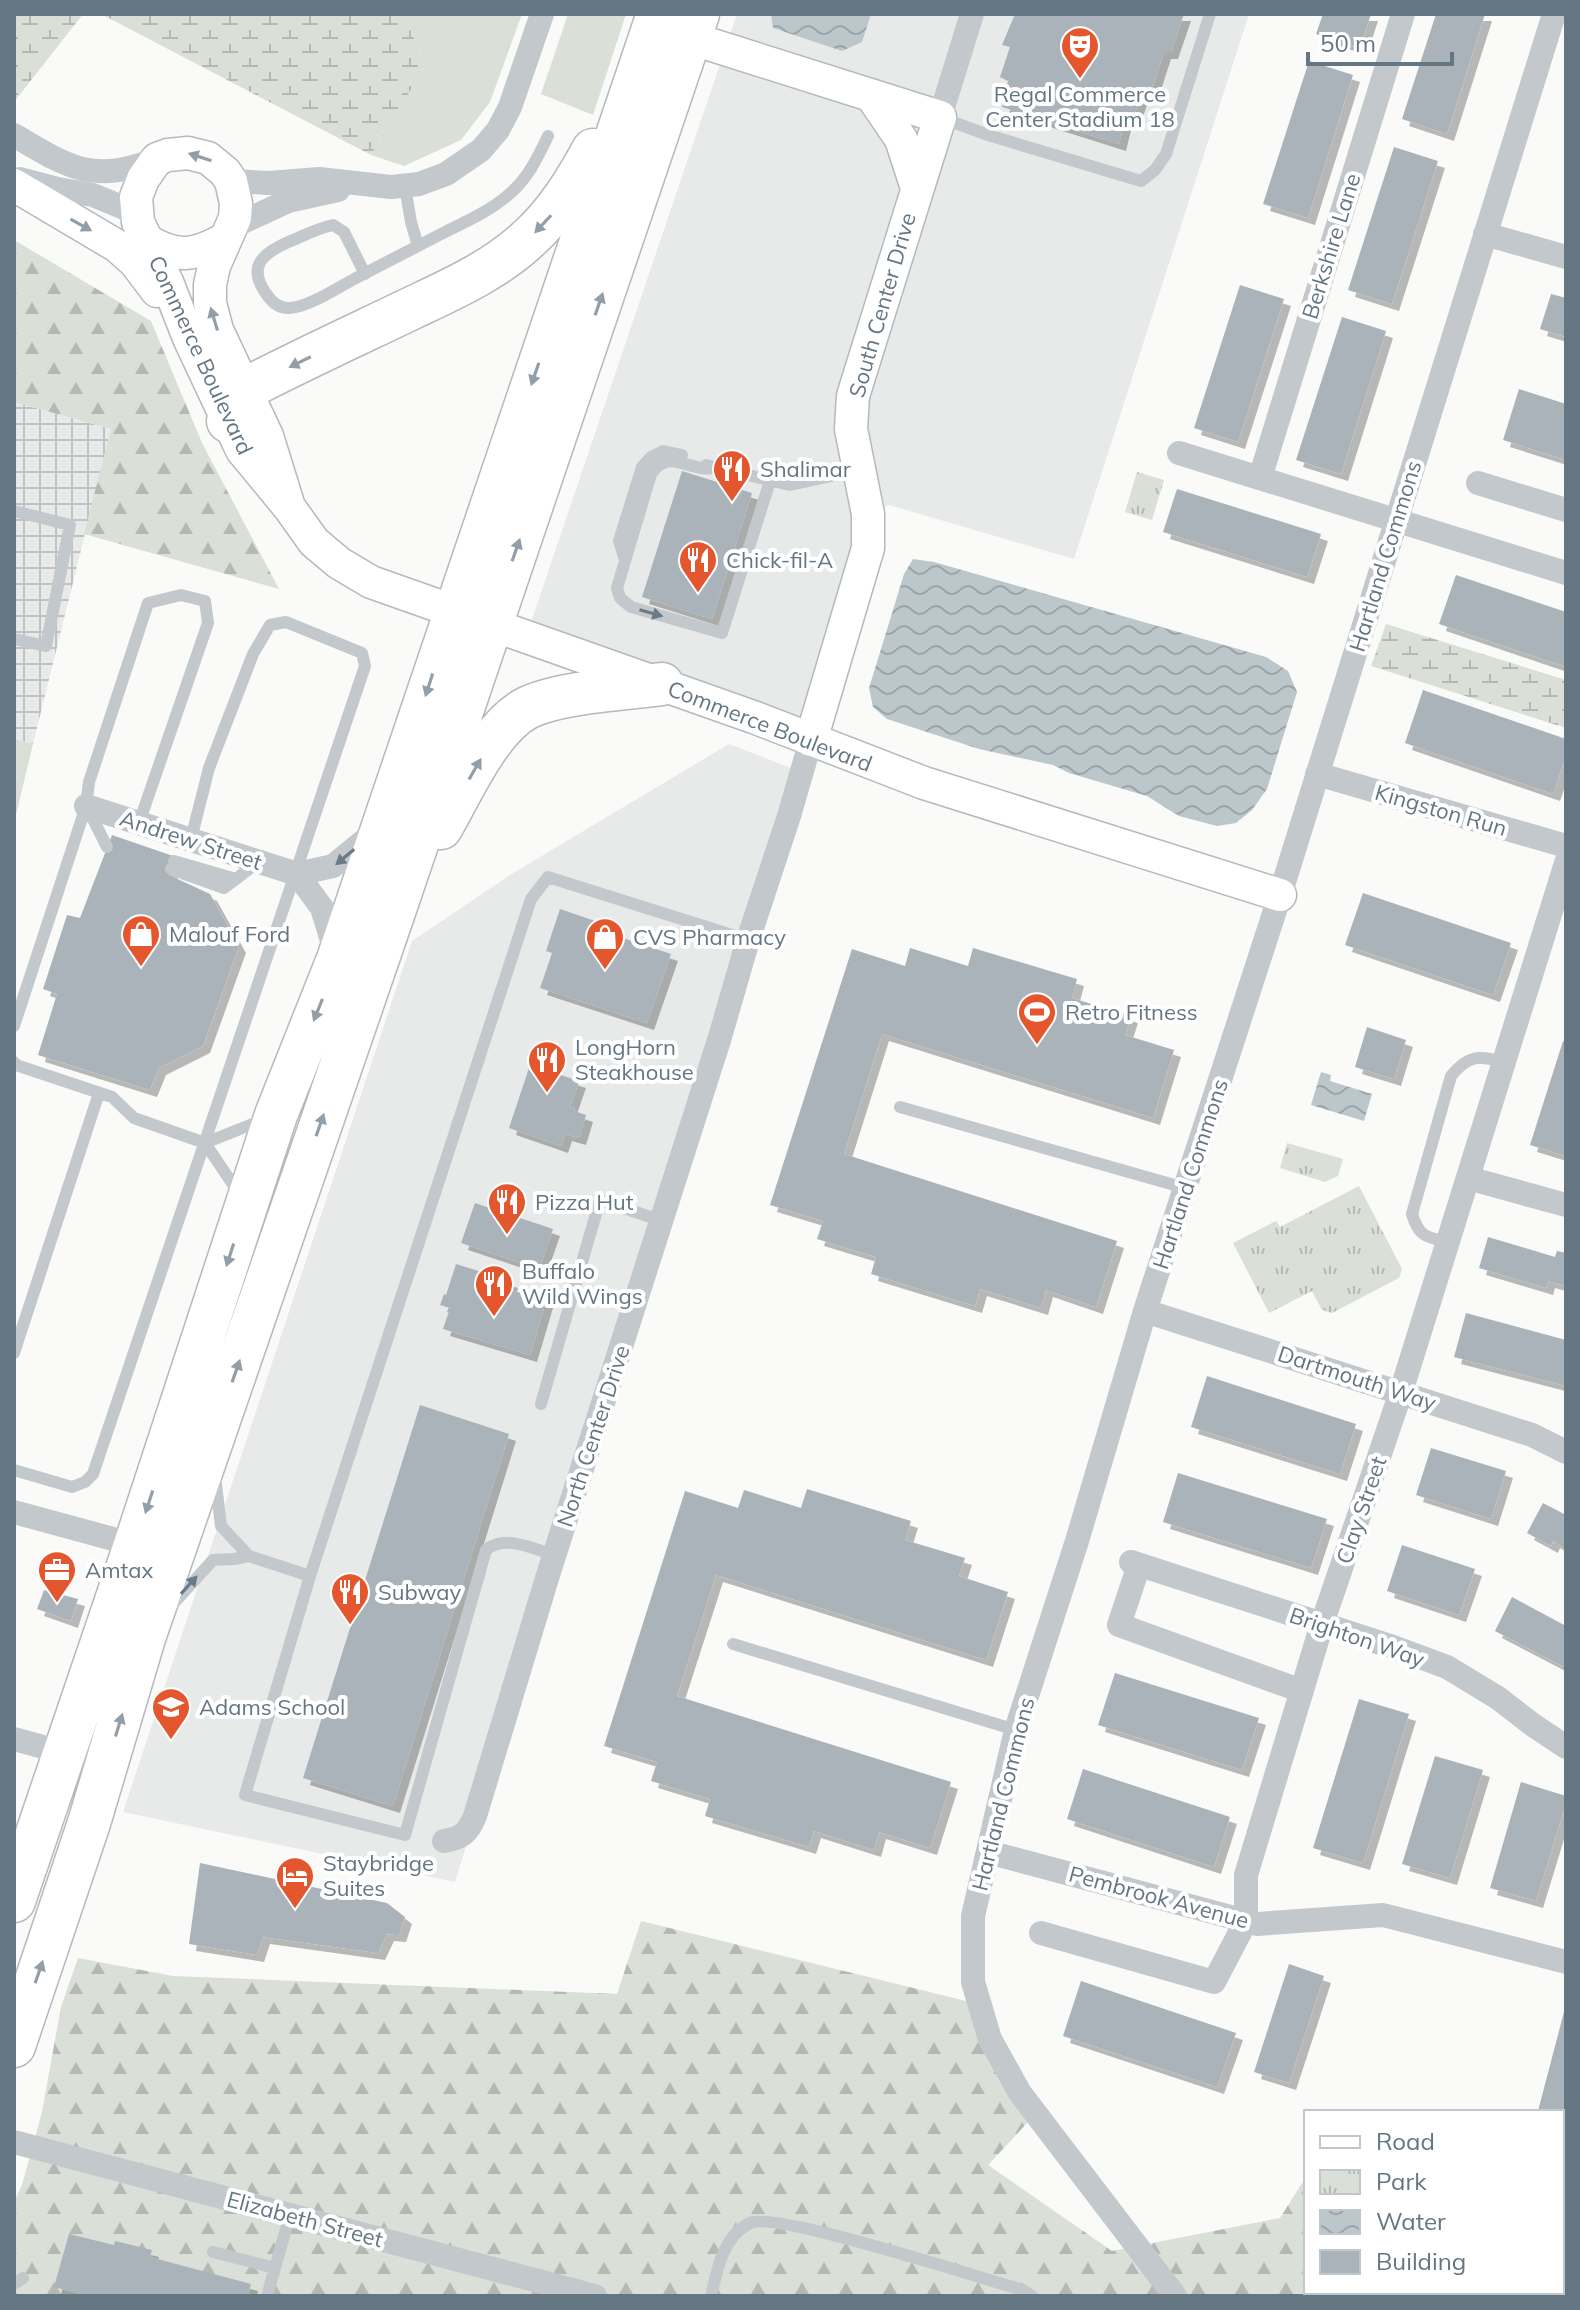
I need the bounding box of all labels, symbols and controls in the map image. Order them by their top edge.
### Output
scale bar [1308,16,1452,66]
theatre icon: Regal Commerce Center Stadium 18 [1059,25,1101,80]
text: 50 m [1320,28,1376,58]
place label: Regal Commerce Center Stadium 18 [985,80,1175,133]
one-way arrow [188,151,212,163]
street label: Berkshire Lane [1296,170,1366,322]
street label: South Center Drive [842,209,922,401]
one-way arrow [535,214,553,233]
one-way arrow [70,217,92,231]
street label: Commerce Boulevard [143,251,259,459]
one-way arrow [594,292,606,316]
one-way arrow [207,306,220,330]
one-way arrow [288,355,312,369]
one-way arrow [528,362,540,386]
restaurant icon: Shalimar [711,448,753,503]
place label: Shalimar [760,455,851,483]
street label: Hartland Commons [1343,457,1427,655]
one-way arrow [510,538,522,562]
restaurant icon: Chick-fil-A [677,539,719,594]
place label: Chick-fil-A [726,546,833,574]
one-way arrow [638,607,663,619]
one-way arrow [423,674,435,698]
street label: Commerce Boulevard [664,674,876,778]
one-way arrow [468,758,482,780]
street label: Kingston Run [1372,778,1510,842]
street label: Andrew Street [116,804,266,876]
one-way arrow [335,848,355,865]
shop icon: Malouf Ford [120,913,162,968]
shop icon: CVS Pharmacy [584,916,626,971]
place label: Malouf Ford [169,920,290,948]
place label: CVS Pharmacy [633,923,786,951]
sports icon: Retro Fitness [1016,991,1058,1046]
one-way arrow [311,998,324,1022]
place label: Retro Fitness [1065,998,1198,1026]
place label: LongHorn Steakhouse [575,1033,694,1086]
restaurant icon: LongHorn Steakhouse [526,1039,568,1094]
street label: Hartland Commons [1146,1075,1234,1273]
one-way arrow [315,1113,327,1137]
restaurant icon: Pizza Hut [486,1181,528,1236]
place label: Pizza Hut [535,1188,634,1216]
one-way arrow [224,1243,236,1267]
place label: Buffalo Wild Wings [522,1257,643,1310]
restaurant icon: Buffalo Wild Wings [473,1263,515,1318]
street label: Dartmouth Way [1274,1339,1440,1417]
street label: North Center Drive [550,1342,636,1530]
one-way arrow [231,1359,243,1383]
street label: Clay Street [1330,1452,1393,1567]
one-way arrow [142,1490,155,1514]
office icon: Amtax [36,1549,78,1604]
place label: Amtax [85,1556,153,1584]
restaurant icon: Subway [329,1571,371,1626]
one-way arrow [180,1575,198,1594]
place label: Subway [378,1578,461,1606]
street label: Brighton Way [1286,1601,1429,1673]
school or university icon: Adams School [150,1686,192,1741]
place label: Adams School [199,1693,345,1721]
street label: Hartland Commons [965,1694,1041,1894]
one-way arrow [113,1712,126,1736]
place label: Staybridge Suites [323,1849,434,1902]
hotel icon: Staybridge Suites [274,1855,316,1910]
street label: Pembrook Avenue [1066,1860,1252,1934]
one-way arrow [33,1960,46,1984]
legend [1304,2110,1564,2294]
text: Road [1376,2126,1435,2156]
text: Park [1376,2166,1427,2196]
street label: Elizabeth Street [224,2185,386,2253]
text: Water [1376,2206,1446,2236]
text: Building [1376,2246,1466,2276]

